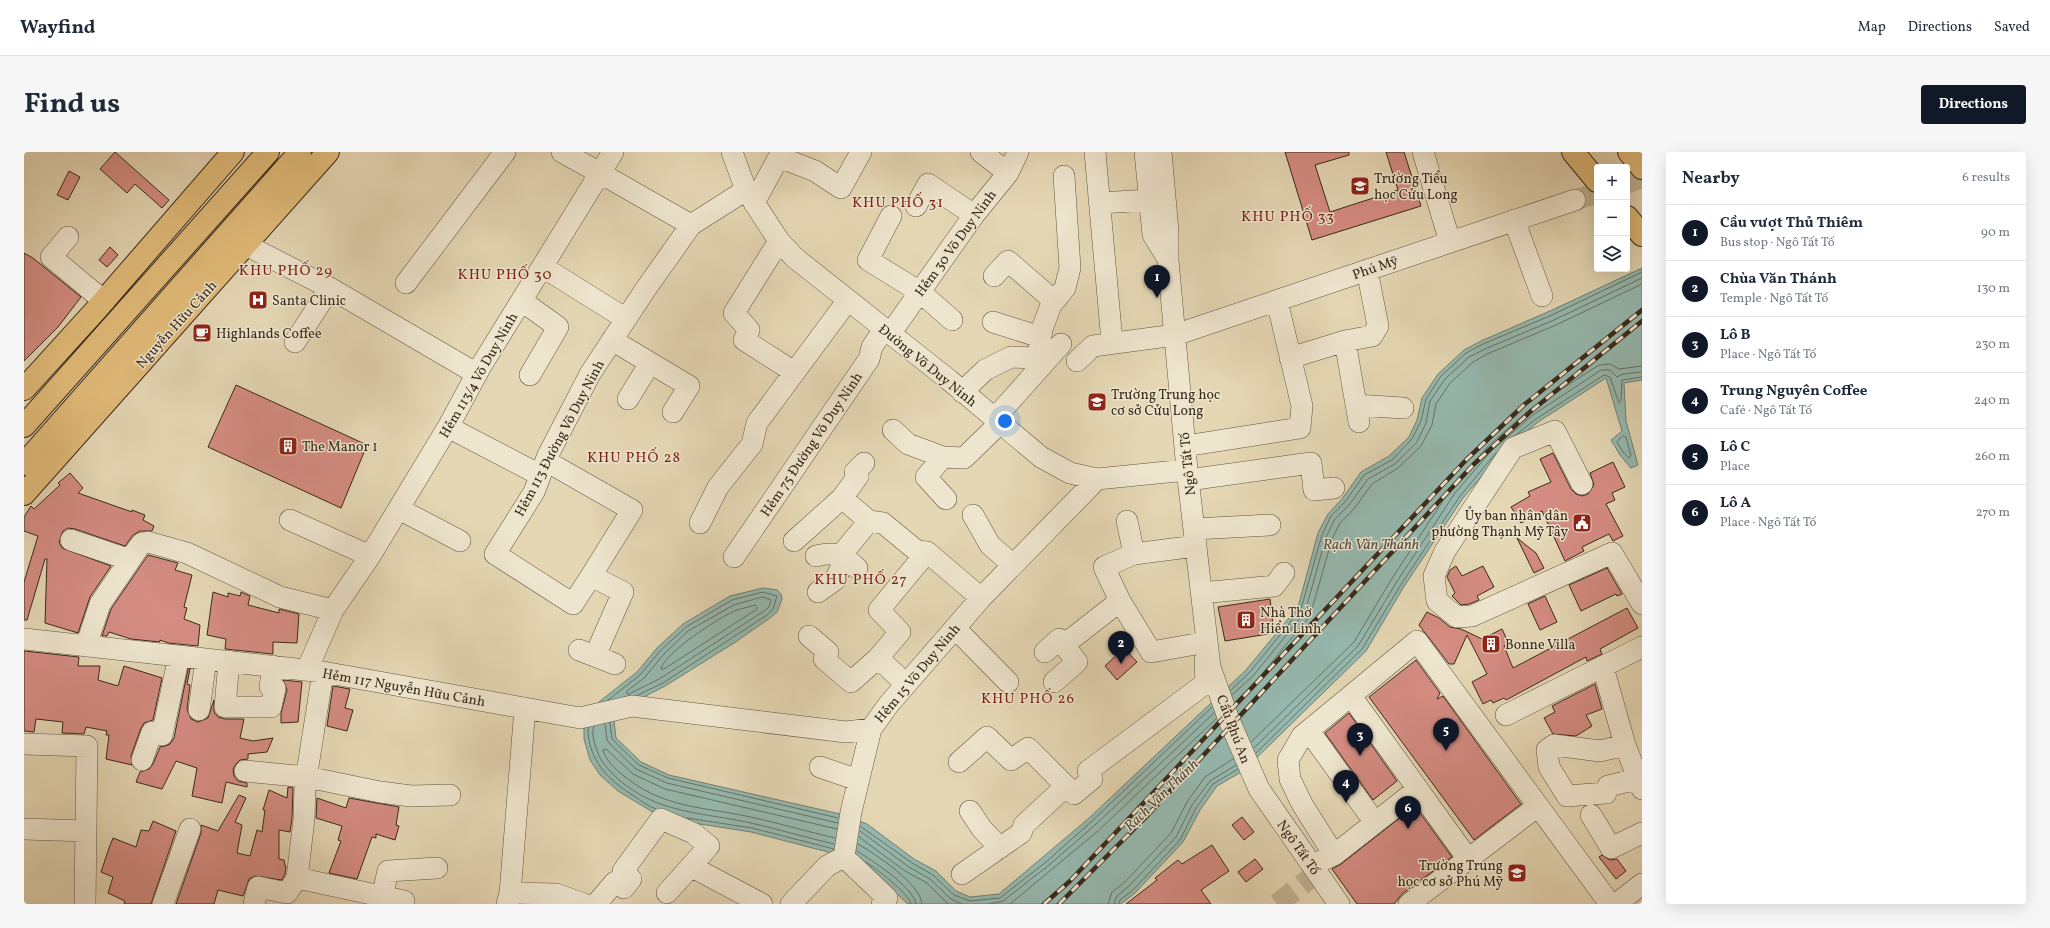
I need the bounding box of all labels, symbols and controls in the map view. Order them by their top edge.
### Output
text: Wayfind [20,15,95,41]
text: Map [1858,18,1886,37]
text: Directions [1908,18,1972,37]
text: Saved [1994,18,2030,37]
text: Find us [24,85,120,124]
button: Directions [1921,85,2026,124]
map controls [1594,164,1630,272]
button: + [1594,164,1630,200]
text: Nearby [1682,167,1740,190]
text: 6 results [1962,169,2010,187]
place label: Trường Tiểu học Cửu Long [1374,170,1458,205]
school or university icon: Trường Tiểu học Cửu Long [1349,175,1371,197]
street label: Hẻm 30 Võ Duy Ninh [911,187,1001,301]
district label: KHU PHỐ 31 [852,192,944,214]
button: − [1594,200,1630,236]
district label: KHU PHỐ 33 [1241,206,1335,228]
text: Cầu vượt Thủ Thiêm [1720,213,1863,234]
text: 1 [1692,224,1698,242]
text: 90 m [1981,224,2010,242]
text: Bus stop · Ngô Tất Tố [1720,234,1835,252]
button: layers [1594,236,1630,272]
street label: Phú Mỹ [1350,252,1401,285]
district label: KHU PHỐ 29 [239,260,333,282]
district label: KHU PHỐ 30 [458,264,552,286]
pin: 1 [1144,265,1170,298]
text: Chùa Văn Thánh [1720,269,1837,290]
street label: Nguyễn Hữu Cảnh [132,277,222,373]
text: 2 [1692,280,1698,298]
text: 130 m [1977,280,2010,298]
hospital icon: Santa Clinic [247,289,269,311]
text: Temple · Ngô Tất Tố [1720,290,1828,308]
place label: Santa Clinic [272,292,346,311]
street label: Hẻm 113/4 Võ Duy Ninh [436,310,523,442]
street label: Đường Võ Duy Ninh [874,321,980,412]
cafe icon: Highlands Coffee [191,322,213,344]
place label: Highlands Coffee [216,325,322,344]
text: Lô B [1720,325,1751,346]
text: 3 [1692,336,1698,354]
text: 230 m [1975,336,2010,354]
text: Place · Ngô Tất Tố [1720,346,1817,364]
street label: Hẻm 113 Đường Võ Duy Ninh [511,357,610,520]
street label: Hẻm 75 Đường Võ Duy Ninh [757,369,868,521]
text: Trung Nguyên Coffee [1720,381,1868,402]
place label: Trường Trung học cơ sở Cửu Long [1111,386,1220,421]
school or university icon: Trường Trung học cơ sở Cửu Long [1086,391,1108,413]
text: 4 [1691,392,1699,410]
text: 240 m [1974,392,2010,410]
text: Café · Ngô Tất Tố [1720,402,1812,420]
your location [995,411,1015,431]
street label: Ngô Tất Tố [1176,431,1201,496]
building icon: The Manor 1 [277,435,299,457]
text: Lô C [1720,437,1750,458]
place label: The Manor 1 [302,438,378,457]
district label: KHU PHỐ 28 [587,447,681,469]
text: 5 [1692,448,1698,466]
text: 260 m [1975,448,2010,466]
text: Place [1720,458,1750,476]
text: Lô A [1720,493,1751,514]
text: 6 [1691,504,1699,522]
text: 270 m [1976,504,2010,522]
place label: Ủy ban nhân dân phường Thạnh Mỹ Tây [1431,506,1568,542]
public building icon: Ủy ban nhân dân phường Thạnh Mỹ Tây [1571,512,1593,534]
text: Place · Ngô Tất Tố [1720,514,1817,532]
water label: Rạch Văn Thánh [1323,535,1419,556]
district label: KHU PHỐ 27 [814,569,908,591]
place label: Nhà Thờ Hiển Linh [1260,604,1321,639]
building icon: Nhà Thờ Hiển Linh [1235,609,1257,631]
street label: Hẻm 15 Võ Duy Ninh [871,620,965,728]
pin: 2 [1108,631,1134,664]
building icon: Bonne Villa [1480,633,1502,655]
place label: Bonne Villa [1505,636,1575,655]
street label: Hẻm 117 Nguyễn Hữu Cảnh [321,665,487,712]
district label: KHU PHỐ 26 [981,688,1075,710]
street label: Cầu Phú An [1211,692,1254,767]
pin: 5 [1433,718,1459,751]
pin: 3 [1347,723,1373,756]
water label: Rạch Văn Thánh [1120,755,1204,837]
pin: 4 [1333,770,1359,803]
pin: 6 [1395,796,1421,829]
street label: Ngô Tất Tố [1272,816,1324,880]
place label: Trường Trung học cơ sở Phú Mỹ [1397,857,1503,892]
school or university icon: Trường Trung học cơ sở Phú Mỹ [1506,862,1528,884]

